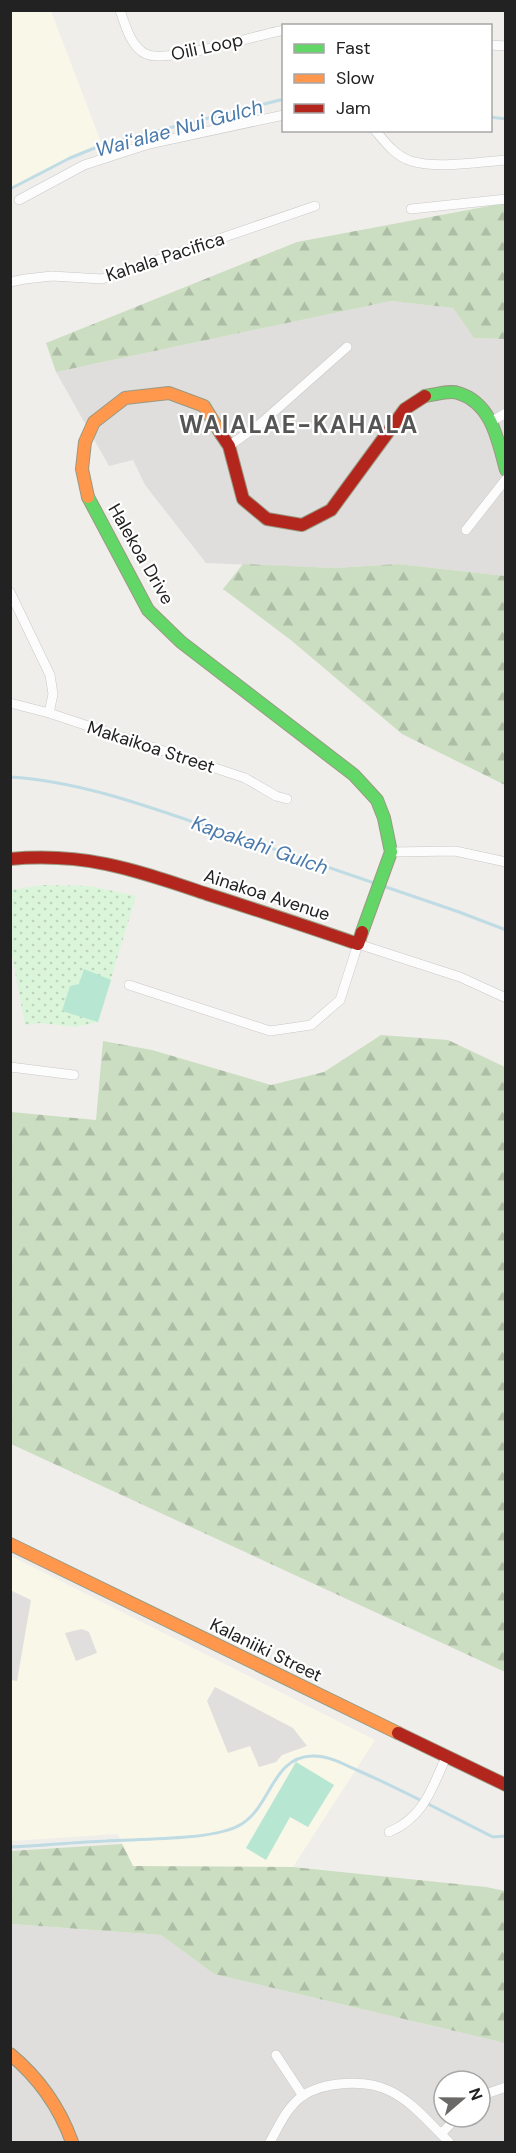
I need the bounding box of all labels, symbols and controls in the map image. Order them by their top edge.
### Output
legend [282,24,492,132]
street label: Oili Loop [169,28,245,66]
text: Fast [336,36,371,60]
text: Slow [336,66,375,90]
water label: Waiʻalae Nui Gulch [92,93,266,163]
text: Jam [336,96,371,120]
street label: Kahala Pacifica [103,227,227,287]
district label: WAIALAE-KAHALA [179,409,419,440]
street label: Halekoa Drive [102,499,180,609]
street label: Makaikoa Street [84,715,218,779]
water label: Kapakahi Gulch [188,809,332,881]
street label: Ainakoa Avenue [201,863,333,927]
street label: Kalaniiki Street [206,1612,326,1688]
north arrow [432,2069,492,2129]
text: N [464,2085,487,2103]

